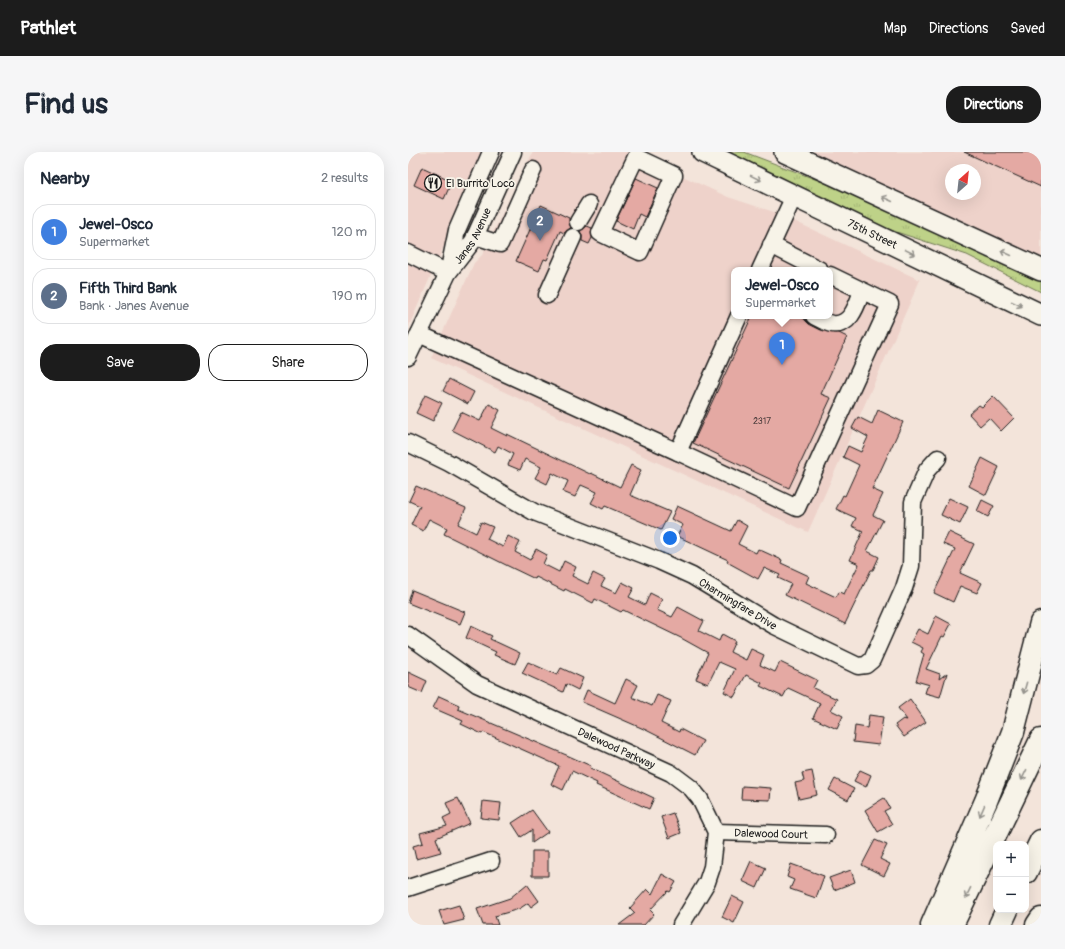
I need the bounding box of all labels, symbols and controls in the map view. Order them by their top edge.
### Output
text: Pathlet [20,16,76,40]
text: Map [884,20,907,37]
text: Directions [929,20,988,37]
text: Saved [1010,20,1045,37]
button: Directions [946,86,1041,123]
text: Find us [24,87,108,122]
north arrow [945,164,981,200]
text: Nearby [40,168,89,189]
text: 2 results [321,170,368,186]
restaurant icon: El Burrito Loco [423,173,443,193]
one-way arrow [750,175,762,182]
place label: El Burrito Loco [446,177,515,190]
one-way arrow [882,195,894,202]
street label: Janes Avenue [452,205,494,267]
pin: 2 [527,208,553,241]
text: Jewel-Osco [79,215,153,234]
street label: 75th Street [845,217,900,252]
text: 1 [51,224,57,240]
text: 120 m [331,224,367,240]
text: Supermarket [79,234,150,250]
one-way arrow [904,249,916,256]
one-way arrow [1000,249,1012,257]
popup [731,267,833,319]
text: Jewel-Osco [745,276,819,295]
text: Fifth Third Bank [79,279,177,298]
text: 2 [50,288,58,304]
text: 190 m [332,288,367,304]
text: Supermarket [745,295,816,311]
text: Bank · Janes Avenue [79,298,189,314]
one-way arrow [1011,301,1023,308]
pin: 1 [769,332,795,365]
button: Save [40,344,200,381]
button: Share [208,344,368,381]
house number: 2317 [753,416,771,427]
your location [660,528,680,548]
street label: Charmingfare Drive [696,576,779,633]
one-way arrow [1021,681,1029,694]
street label: Dalewood Parkway [575,725,657,772]
one-way arrow [1020,769,1027,781]
one-way arrow [978,804,985,816]
street label: Dalewood Court [734,826,809,842]
map controls [993,841,1029,913]
button: + [993,841,1029,877]
button: − [993,877,1029,913]
one-way arrow [964,886,971,898]

